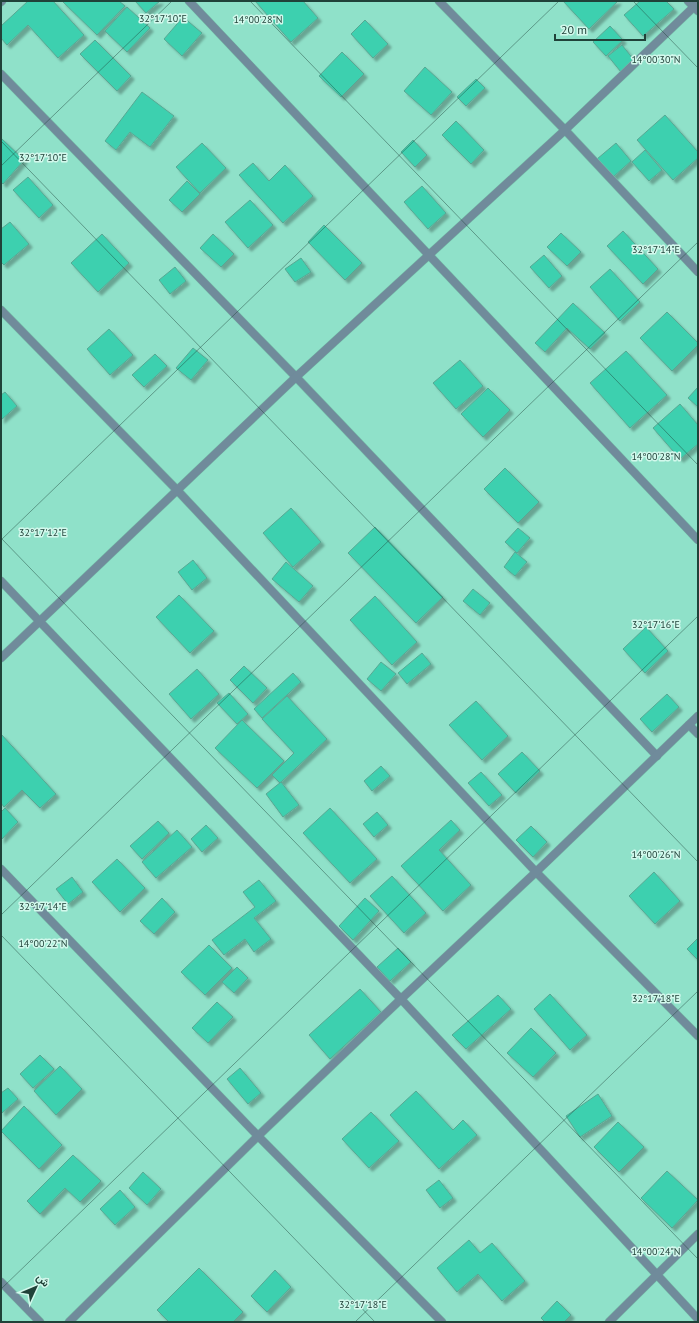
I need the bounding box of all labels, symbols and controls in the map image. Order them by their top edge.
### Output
text: 32°17'10"E [139,12,187,25]
text: 14°00'28"N [233,13,283,26]
scale bar [555,16,645,42]
text: 20 m [561,22,587,37]
text: 14°00'30"N [631,53,681,66]
text: 32°17'10"E [19,151,67,164]
text: 32°17'14"E [632,243,680,256]
text: 14°00'28"N [631,450,681,463]
text: 32°17'12"E [19,526,67,539]
text: 32°17'16"E [632,618,680,631]
text: 14°00'26"N [631,848,681,861]
text: 32°17'14"E [19,900,67,913]
text: 14°00'22"N [18,937,68,950]
text: 32°17'18"E [632,992,680,1005]
text: 14°00'24"N [631,1245,681,1258]
north arrow [16,1267,56,1307]
text: ش [34,1270,53,1290]
text: 32°17'18"E [339,1298,387,1311]

